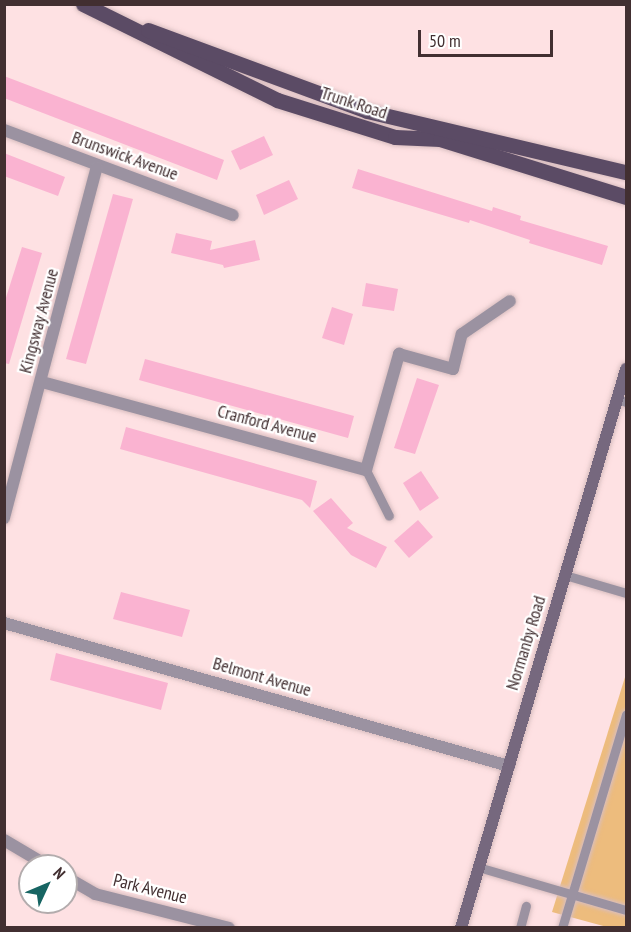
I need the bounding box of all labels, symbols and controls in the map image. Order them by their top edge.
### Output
scale bar [421,18,556,56]
text: 50 m [429,29,461,52]
street label: Trunk Road [318,82,390,124]
street label: Brunswick Avenue [68,127,182,185]
street label: Kingsway Avenue [15,266,63,376]
street label: Cranford Avenue [215,400,319,448]
street label: Normanby Road [501,593,551,693]
street label: Belmont Avenue [210,653,314,701]
north arrow [18,854,78,914]
text: N [49,863,70,883]
street label: Park Avenue [110,869,190,909]

